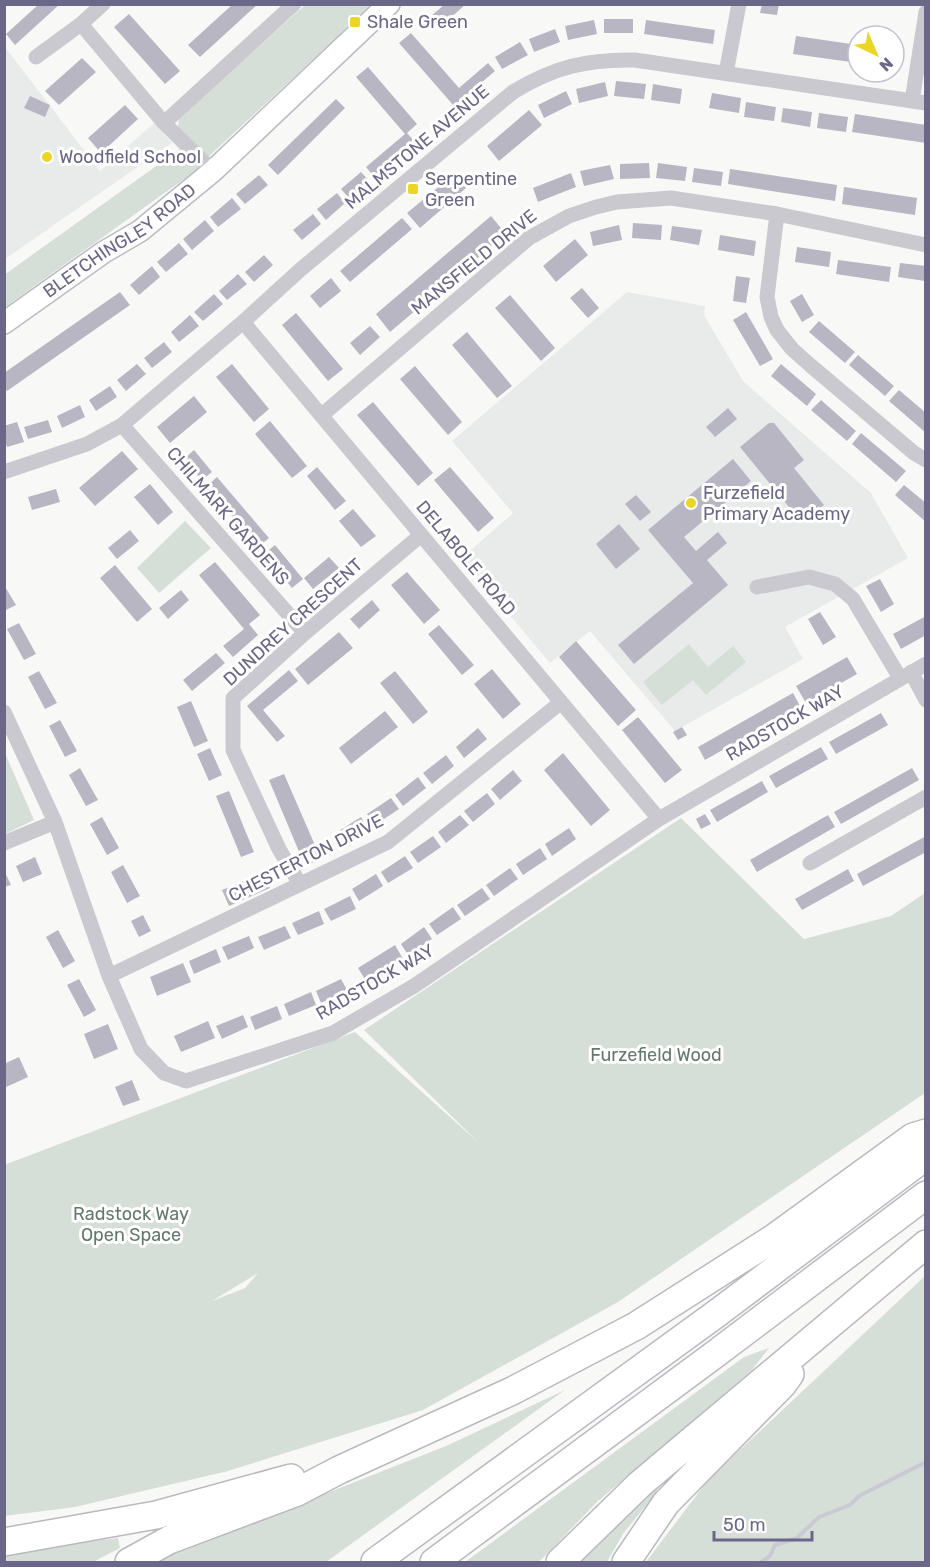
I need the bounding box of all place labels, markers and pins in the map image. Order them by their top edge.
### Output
place label: Shale Green [367,11,468,33]
marker: Shale Green [348,15,362,29]
place label: Woodfield School [59,146,201,168]
marker: Woodfield School [40,150,54,164]
place label: Serpentine Green [425,168,517,211]
marker: Serpentine Green [406,182,420,196]
place label: Furzefield Primary Academy [703,482,850,525]
marker: Furzefield Primary Academy [684,496,698,510]

